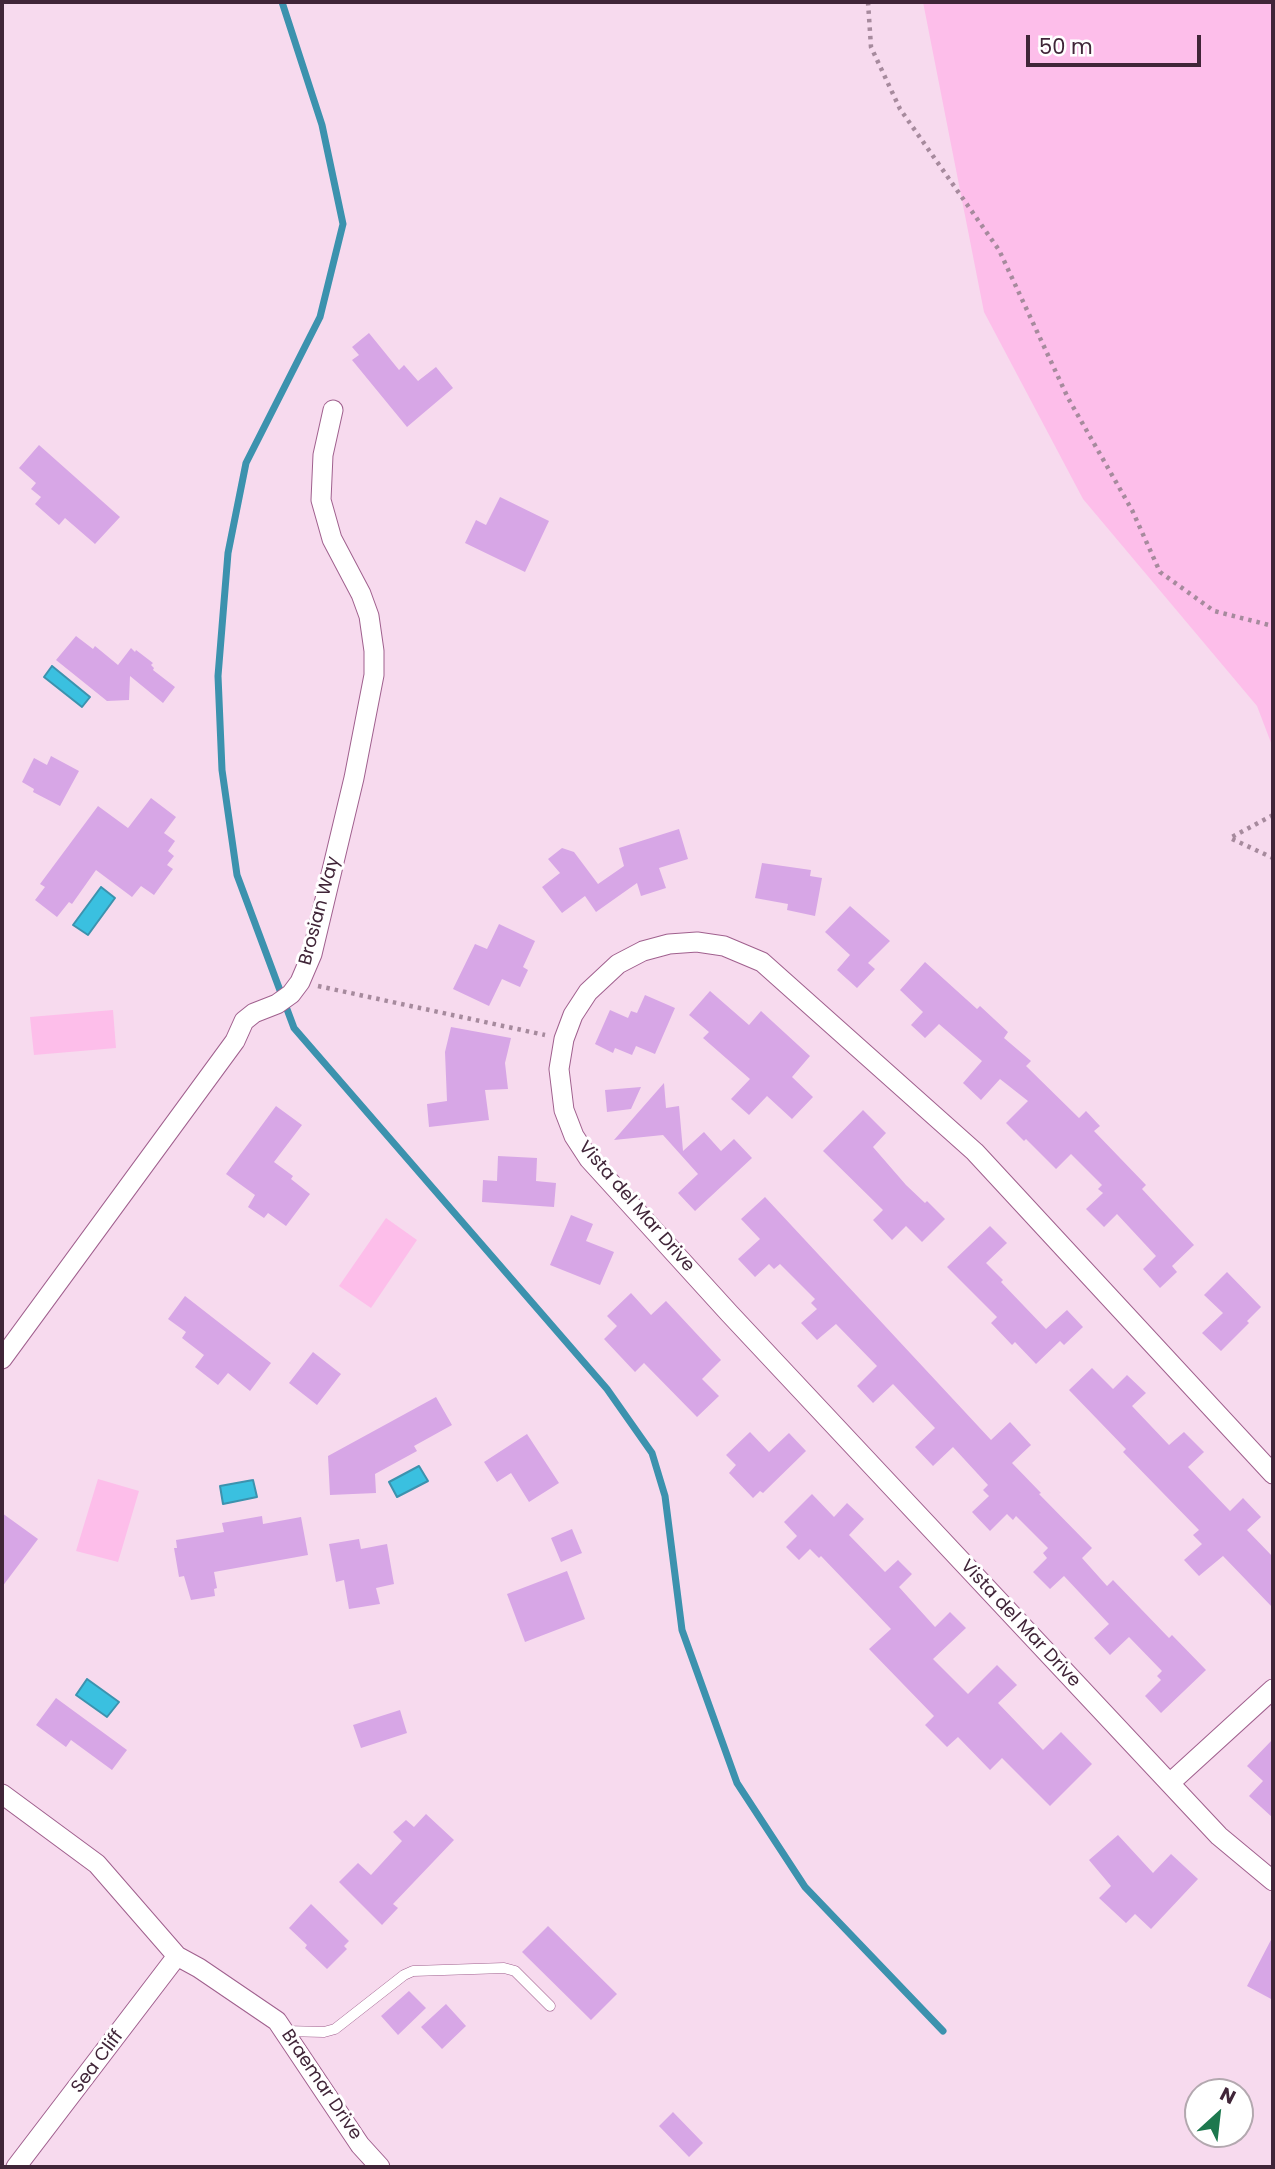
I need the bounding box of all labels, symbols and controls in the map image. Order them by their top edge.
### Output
scale bar [1030,21,1205,65]
text: 50 m [1039,32,1093,61]
street label: Brosian Way [295,854,345,968]
street label: Vista del Mar Drive [573,1137,699,1277]
street label: Vista del Mar Drive [955,1556,1085,1692]
street label: Sea Cliff [67,2026,129,2098]
street label: Braemar Drive [276,2026,366,2144]
north arrow [1184,2078,1254,2148]
text: N [1215,2080,1240,2111]

